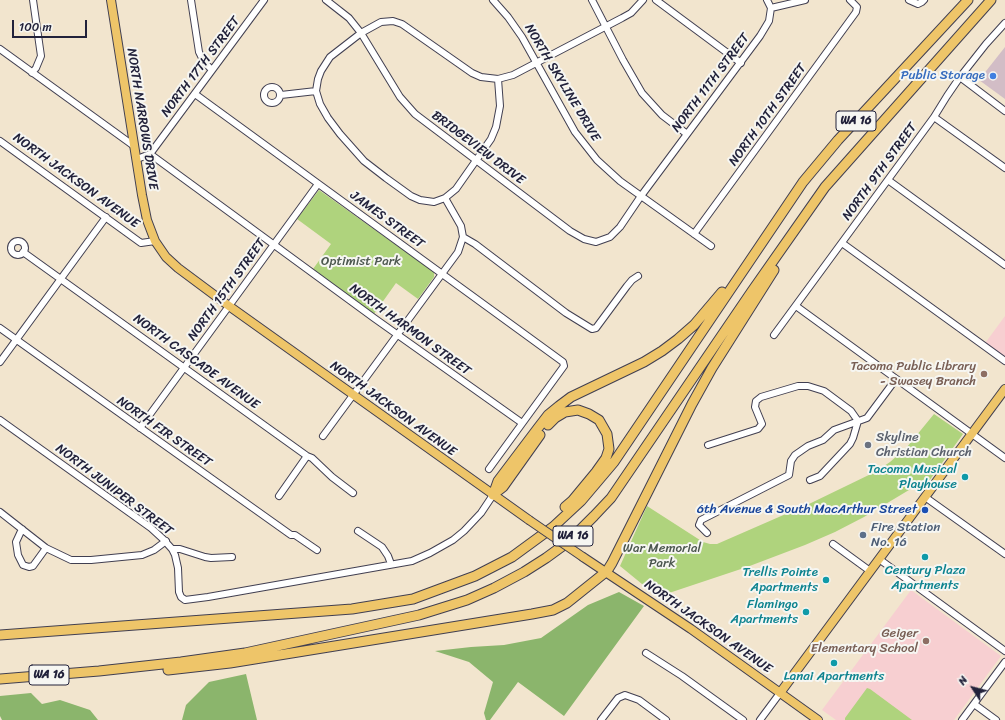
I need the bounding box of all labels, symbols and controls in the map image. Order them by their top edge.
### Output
scale bar [14,12,89,38]
street label: NORTH 17TH STREET [158,14,244,120]
text: 100 m [19,16,52,38]
street label: NORTH SKYLINE DRIVE [521,21,603,145]
street label: NORTH 11TH STREET [669,30,753,136]
street label: NORTH NARROWS DRIVE [123,47,161,191]
street label: NORTH 10TH STREET [726,61,810,169]
place label: Public Storage [901,68,985,84]
marker: Public Storage [988,71,998,81]
street label: BRIDGEVIEW DRIVE [428,108,528,188]
road number: WA 16 [836,111,876,131]
street label: NORTH 9TH STREET [839,120,921,224]
street label: NORTH JACKSON AVENUE [10,130,142,232]
street label: JAMES STREET [347,188,427,252]
street label: NORTH 15TH STREET [185,236,269,344]
park label: Optimist Park [321,254,401,270]
street label: NORTH HARMON STREET [346,281,474,379]
street label: NORTH CASCADE AVENUE [130,311,262,413]
street label: NORTH JACKSON AVENUE [327,358,459,460]
place label: Tacoma Public Library - Swasey Branch [851,359,976,390]
marker: Tacoma Public Library - Swasey Branch [979,369,989,379]
street label: NORTH FIR STREET [114,393,214,471]
place label: Skyline Christian Church [876,430,972,461]
marker: Skyline Christian Church [863,440,873,450]
street label: NORTH JUNIPER STREET [52,441,176,539]
place label: Tacoma Musical Playhouse [868,462,957,493]
marker: Tacoma Musical Playhouse [960,472,970,482]
place label: 6th Avenue & South MacArthur Street [697,502,917,518]
marker: 6th Avenue & South MacArthur Street [920,505,930,515]
place label: Fire Station No. 16 [871,520,940,551]
road number: WA 16 [553,526,593,546]
marker: Fire Station No. 16 [858,530,868,540]
park label: War Memorial Park [623,541,701,572]
marker: Century Plaza Apartments [920,552,930,562]
place label: Century Plaza Apartments [885,563,965,594]
place label: Trellis Pointe Apartments [743,565,818,596]
marker: Trellis Pointe Apartments [821,575,831,585]
street label: NORTH JACKSON AVENUE [641,577,775,677]
place label: Flamingo Apartments [731,597,798,628]
marker: Flamingo Apartments [801,607,811,617]
place label: Geiger Elementary School [811,626,918,657]
marker: Geiger Elementary School [921,636,931,646]
marker: Lanai Apartments [829,658,839,668]
road number: WA 16 [29,665,69,685]
north arrow [953,668,993,708]
place label: Lanai Apartments [784,669,884,685]
text: N [953,672,973,689]

